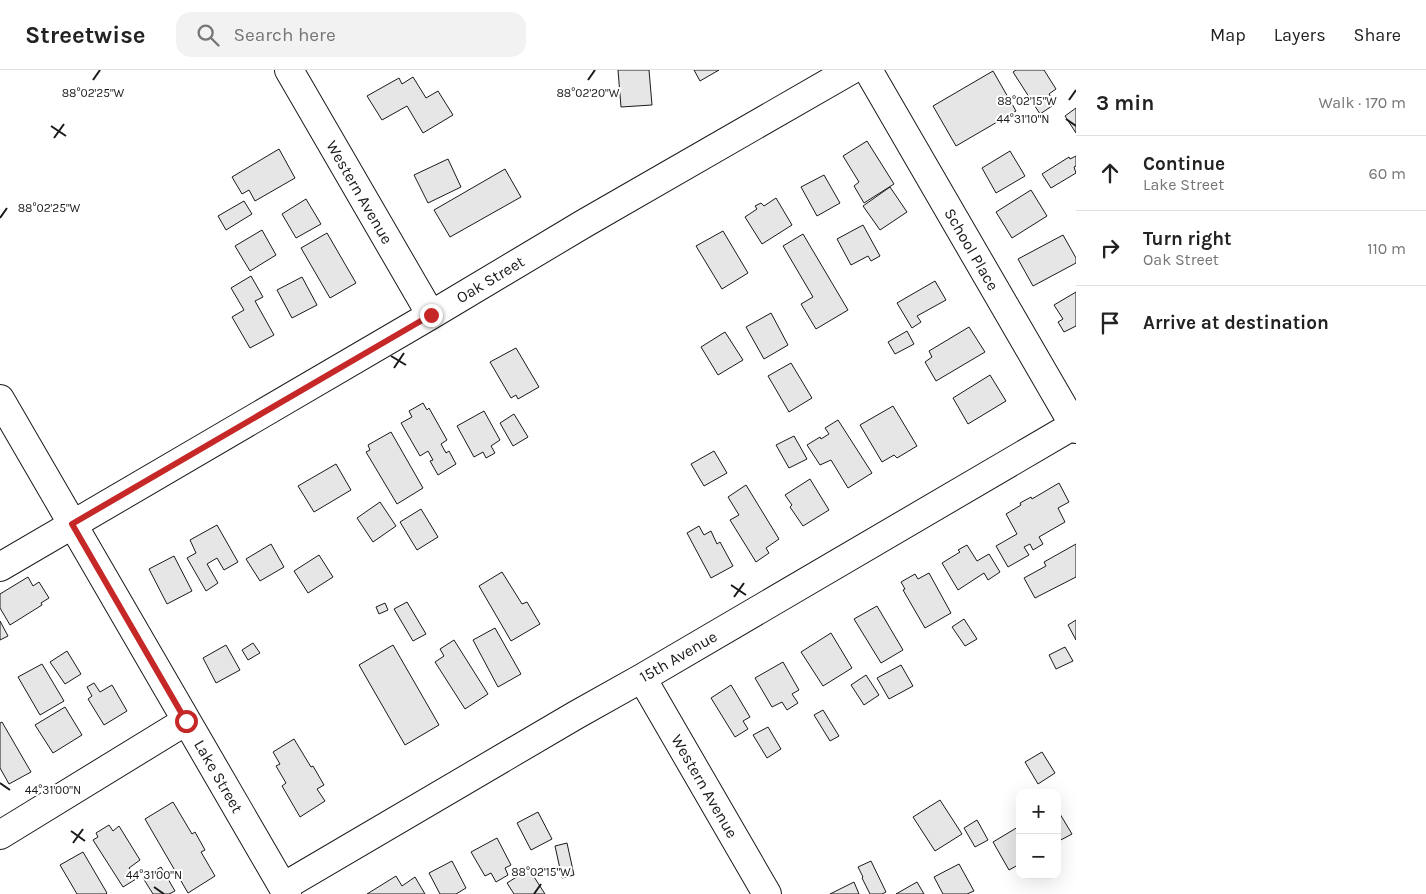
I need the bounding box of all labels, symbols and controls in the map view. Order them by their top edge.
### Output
search box [176,12,526,57]
text: Streetwise [25,21,146,49]
icon: search [194,21,222,49]
text: Search here [234,24,336,46]
text: Map [1210,24,1246,46]
text: Layers [1274,24,1326,46]
text: Share [1354,24,1401,46]
text: 88°02'25"W [62,86,125,100]
text: 88°02'20"W [557,86,620,100]
text: 3 min [1096,91,1154,115]
text: Walk · 170 m [1318,93,1406,112]
text: 88°02'15"W [997,94,1057,108]
text: 44°31'10"N [996,112,1050,126]
street label: Western Avenue [322,137,397,247]
text: Continue [1143,153,1225,175]
icon: ahead [1096,159,1124,187]
text: 60 m [1369,164,1406,183]
text: Lake Street [1143,175,1224,194]
text: 88°02'25"W [18,201,81,215]
street label: School Place [940,205,1003,294]
text: Turn right [1143,228,1232,250]
icon: right [1096,234,1124,262]
text: 110 m [1367,239,1406,258]
text: Oak Street [1143,250,1219,269]
street label: Oak Street [453,252,528,307]
route end [420,304,443,327]
icon: arrive [1096,309,1124,337]
text: Arrive at destination [1143,312,1329,334]
street label: 15th Avenue [636,627,720,686]
route start [175,710,198,733]
street label: Western Avenue [667,731,742,841]
street label: Lake Street [190,736,247,816]
text: 44°31'00"N [25,783,81,797]
map controls [1016,789,1061,879]
button: + [1016,789,1061,834]
button: − [1016,834,1061,879]
text: 88°02'15"W [511,865,571,879]
text: 44°31'00"N [126,868,182,882]

